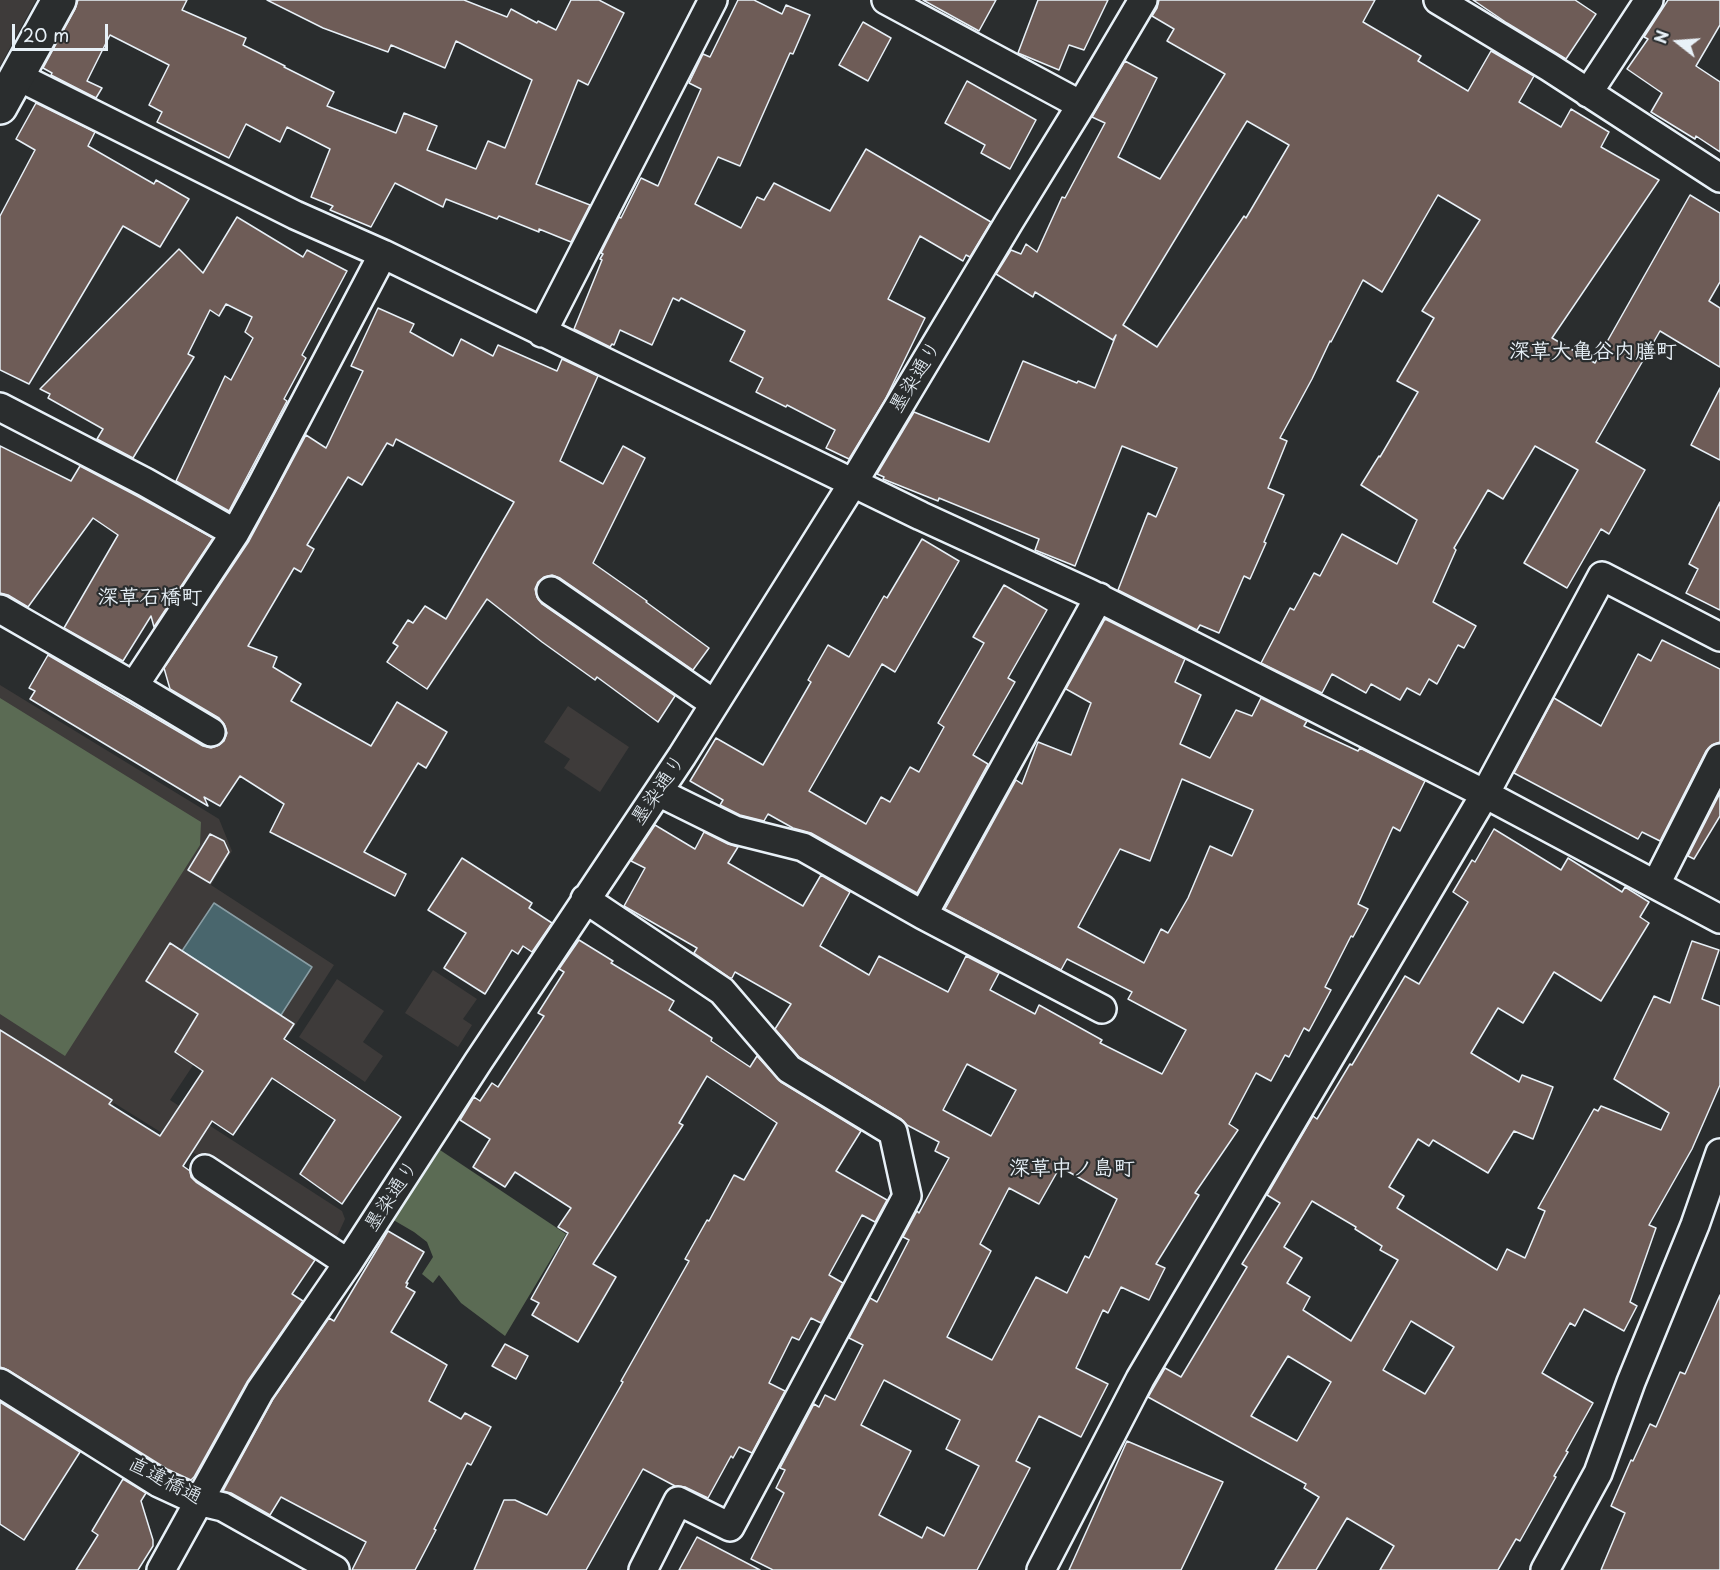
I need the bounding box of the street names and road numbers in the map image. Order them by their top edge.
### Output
street label: 墨染通り [885,337,947,417]
street label: 墨染通り [627,750,691,830]
street label: 墨染通り [360,1156,424,1236]
street label: 直違橋通 [124,1452,206,1510]

